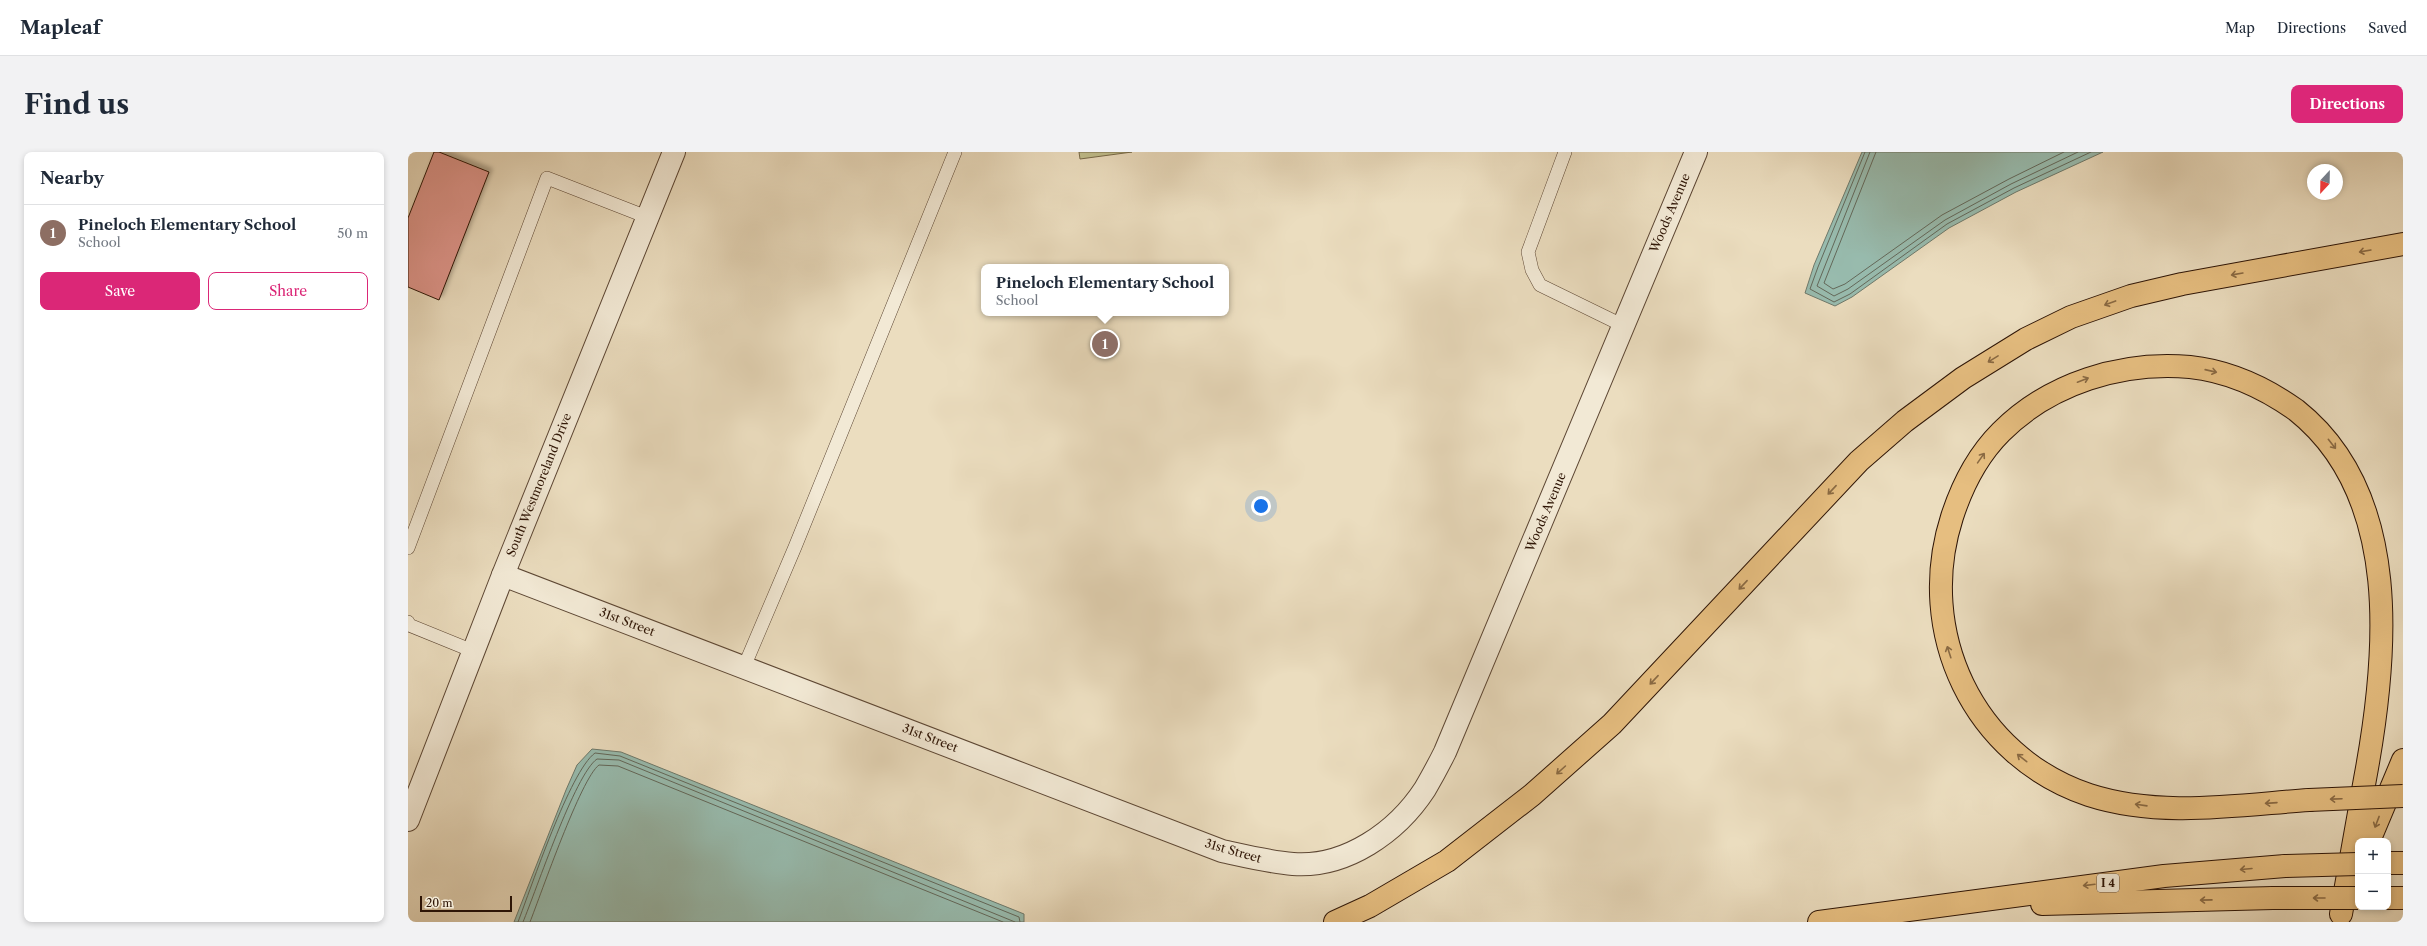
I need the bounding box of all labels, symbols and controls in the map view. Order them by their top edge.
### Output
text: Mapleaf [20,16,101,39]
text: Map [2225,19,2255,37]
text: Directions [2277,19,2346,37]
text: Saved [2368,19,2407,37]
button: Directions [2291,85,2403,123]
text: Find us [24,87,129,121]
north arrow [2307,164,2343,200]
text: Nearby [40,168,104,188]
street label: Woods Avenue [1646,171,1693,256]
text: Pineloch Elementary School [78,215,296,234]
text: 1 [50,225,56,241]
text: 50 m [337,225,368,241]
text: School [78,234,121,250]
one-way arrow [2359,247,2372,255]
popup [981,264,1229,316]
one-way arrow [2231,270,2244,278]
button: Save [40,272,200,310]
button: Share [208,272,368,310]
text: Pineloch Elementary School [996,273,1214,292]
text: School [996,292,1038,308]
one-way arrow [2104,300,2117,307]
pin: 1 [1092,329,1118,359]
one-way arrow [1987,356,1999,364]
one-way arrow [2204,368,2217,375]
one-way arrow [2076,376,2088,384]
street label: South Westmoreland Drive [503,410,574,559]
one-way arrow [2328,438,2336,449]
one-way arrow [1977,452,1985,463]
street label: Woods Avenue [1522,470,1569,555]
one-way arrow [1827,485,1837,495]
your location [1251,496,1271,516]
one-way arrow [1738,580,1748,590]
street label: 31st Street [597,604,658,639]
one-way arrow [1945,646,1953,658]
one-way arrow [1649,675,1659,685]
street label: 31st Street [900,720,961,755]
one-way arrow [2016,753,2027,762]
one-way arrow [1556,765,1566,775]
one-way arrow [2330,795,2343,803]
one-way arrow [2264,799,2277,806]
one-way arrow [2135,801,2148,809]
one-way arrow [2372,815,2380,827]
street label: 31st Street [1203,835,1264,866]
map controls [2355,838,2391,910]
button: + [2355,838,2391,874]
one-way arrow [2240,865,2253,873]
road number: I 4 [2097,874,2119,892]
button: − [2355,874,2391,910]
one-way arrow [2083,882,2096,889]
scale bar [420,894,512,913]
one-way arrow [2313,894,2326,902]
text: 20 m [426,896,452,910]
one-way arrow [2200,896,2213,904]

